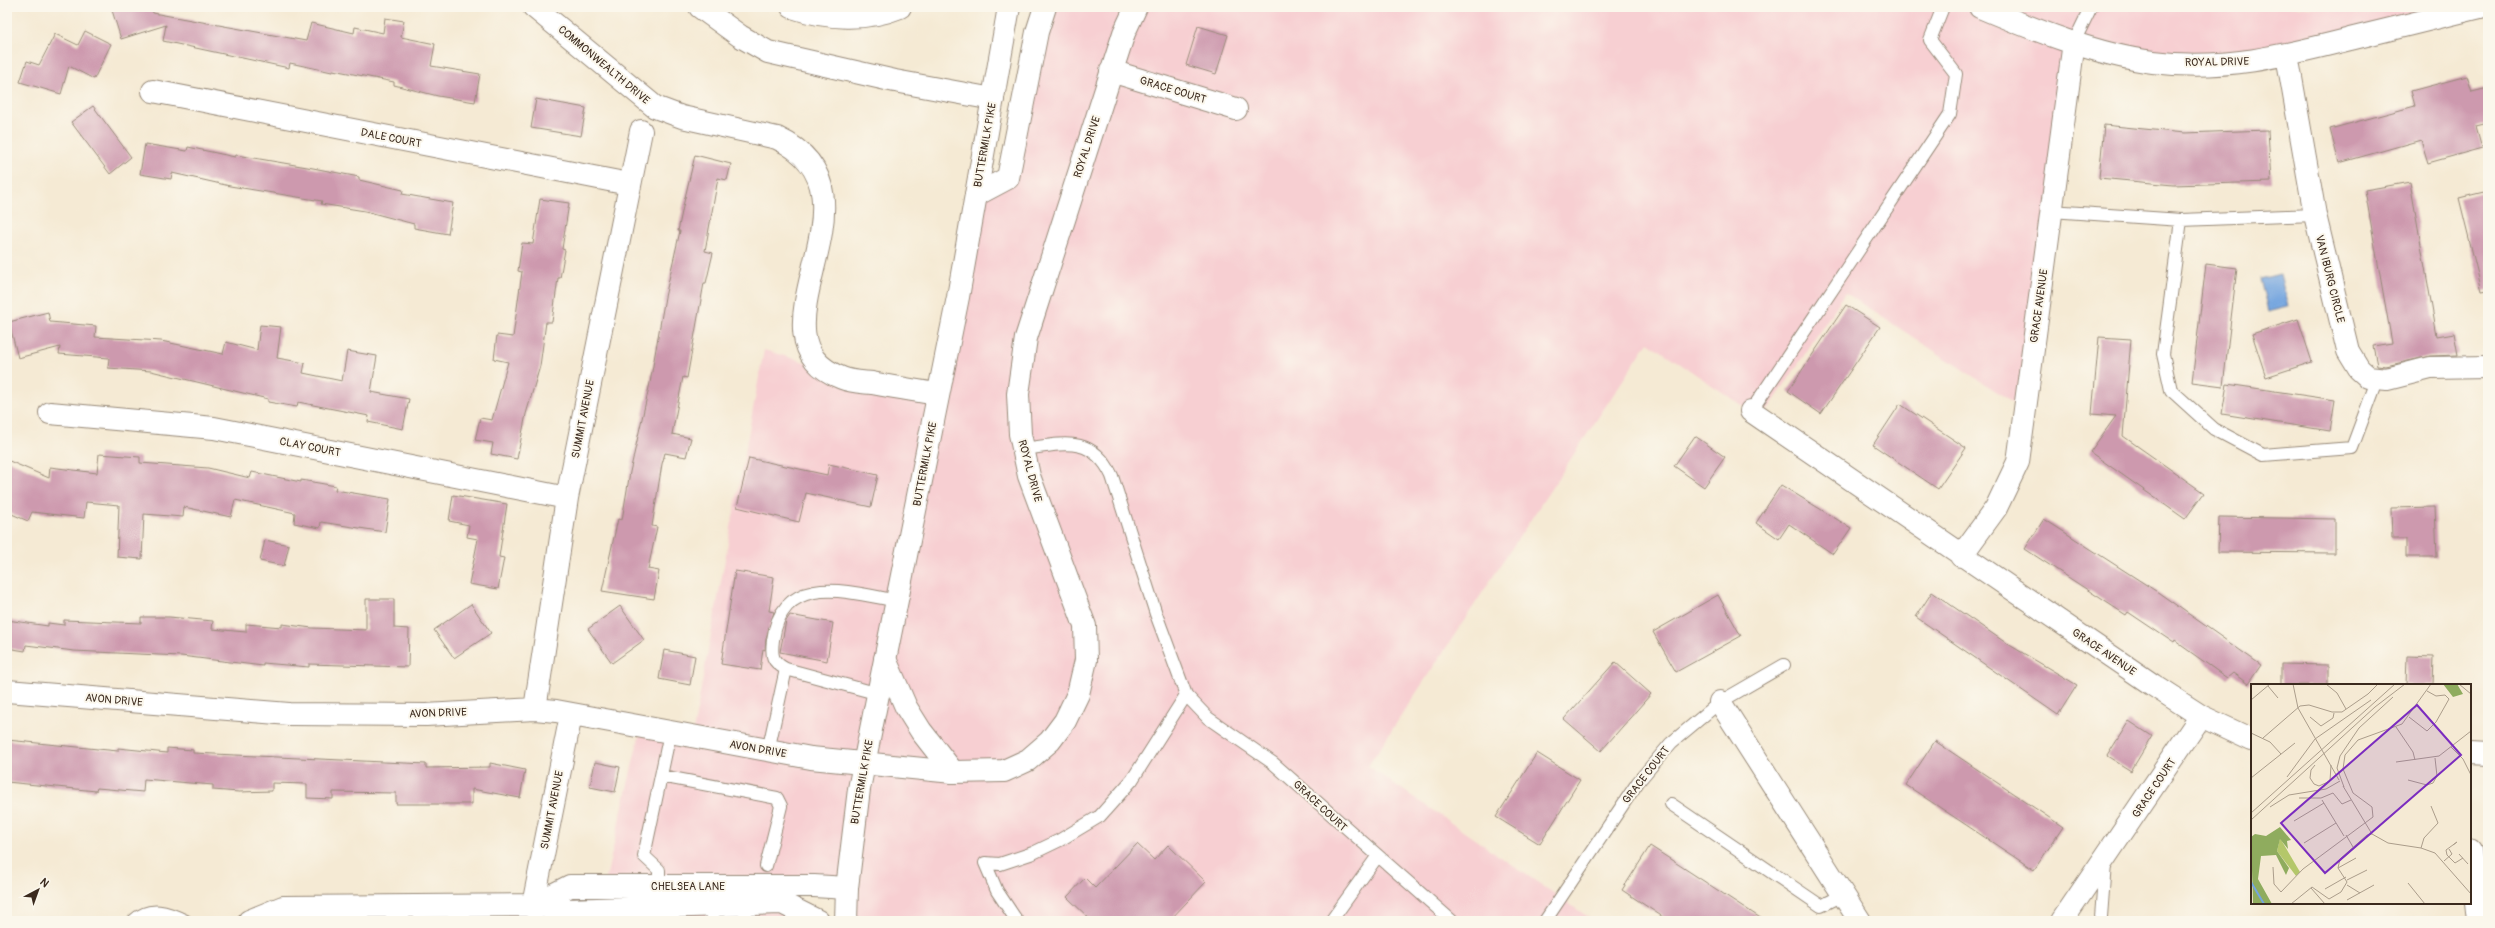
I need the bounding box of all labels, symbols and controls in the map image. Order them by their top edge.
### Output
street label: COMMONWEALTH DRIVE [556,23,653,107]
street label: ROYAL DRIVE [2185,55,2249,69]
street label: GRACE COURT [1138,74,1208,106]
street label: BUTTERMILK PIKE [971,101,999,188]
street label: ROYAL DRIVE [1071,114,1103,180]
street label: DALE COURT [360,126,422,150]
street label: VAN IBURG CIRCLE [2313,234,2347,325]
street label: GRACE AVENUE [2027,268,2051,344]
street label: SUMMIT AVENUE [569,378,597,459]
street label: BUTTERMILK PIKE [910,420,940,507]
street label: CLAY COURT [278,435,342,459]
street label: ROYAL DRIVE [1015,438,1045,504]
street label: GRACE AVENUE [2070,626,2139,678]
inset map [2251,684,2471,904]
street label: AVON DRIVE [85,691,144,709]
street label: AVON DRIVE [409,705,467,721]
street label: AVON DRIVE [728,738,788,760]
street label: BUTTERMILK PIKE [848,738,876,825]
street label: GRACE COURT [1620,744,1672,806]
street label: GRACE COURT [2129,756,2179,820]
street label: SUMMIT AVENUE [538,769,566,850]
street label: GRACE COURT [1290,778,1350,834]
north arrow [18,870,58,910]
text: N [37,875,52,891]
street label: CHELSEA LANE [651,880,725,893]

